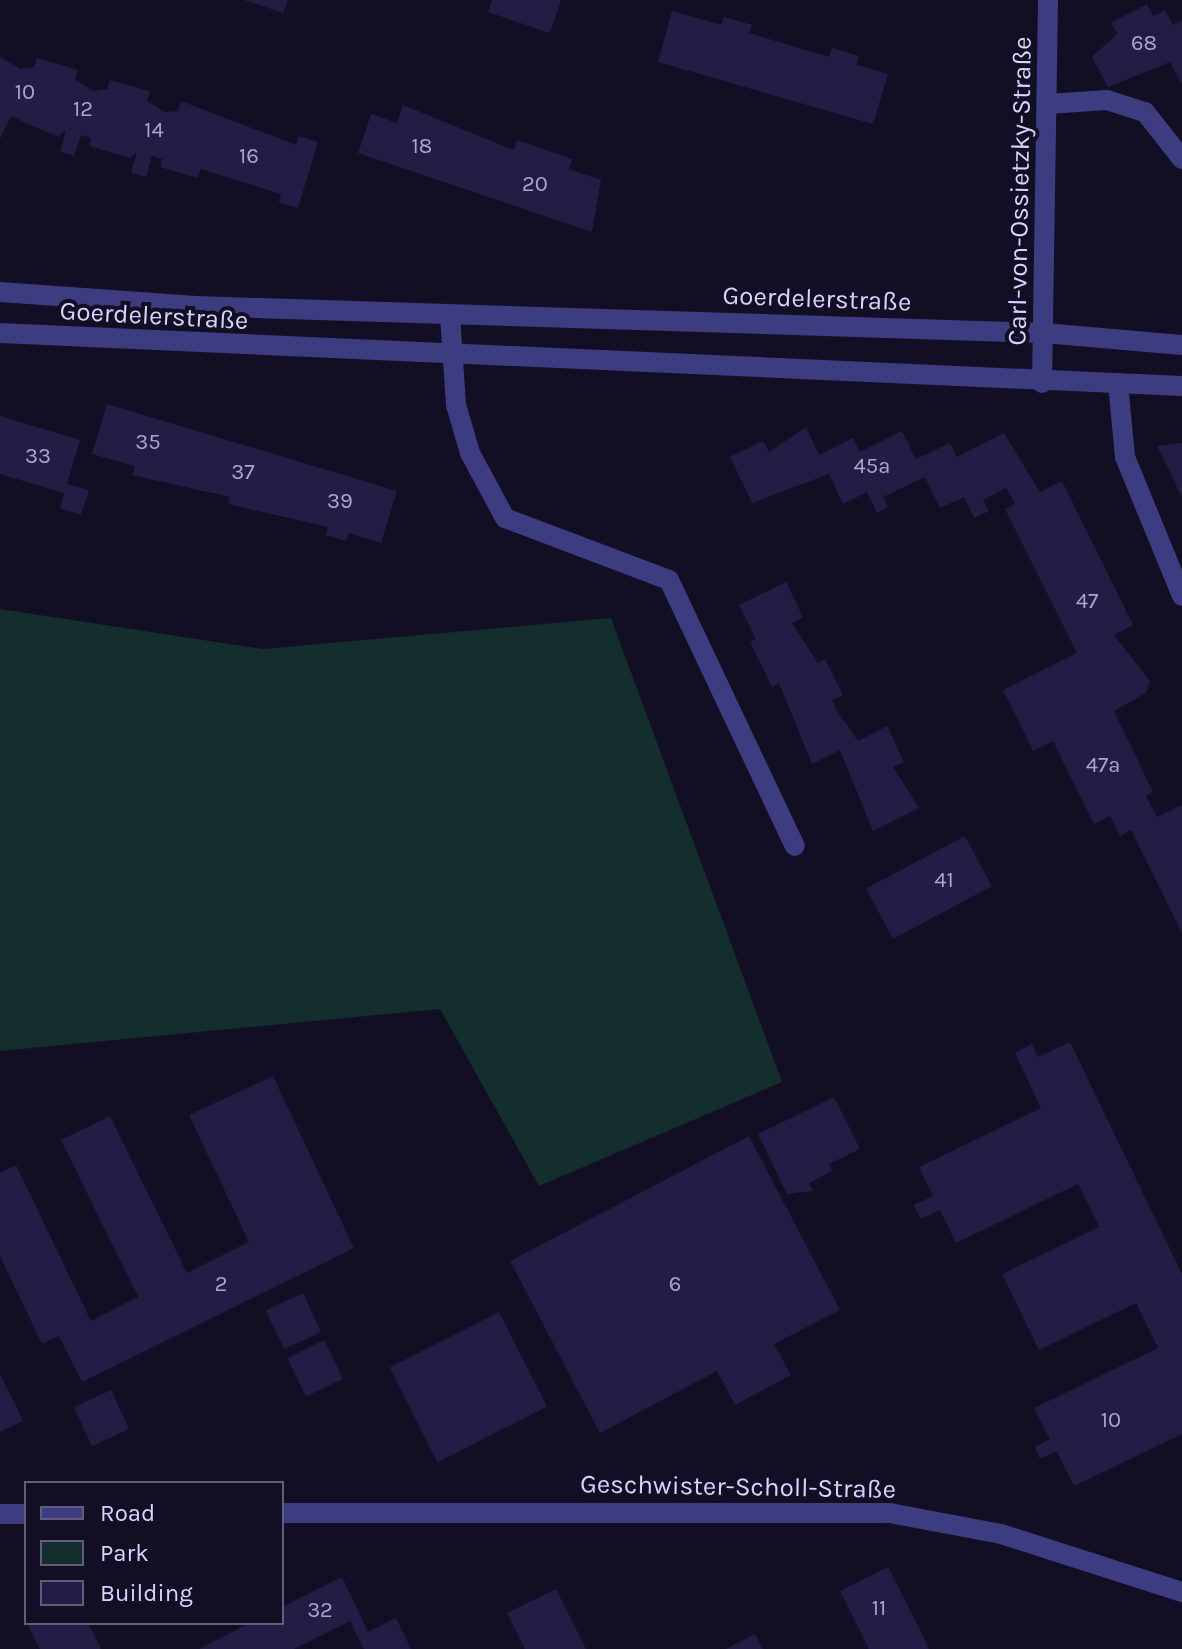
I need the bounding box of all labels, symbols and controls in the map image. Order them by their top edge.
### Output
house number: 68 [1131,31,1157,57]
street label: Carl-von-Ossietzky-Straße [1002,36,1038,346]
house number: 10 [15,80,35,106]
house number: 12 [73,97,93,123]
house number: 14 [144,118,164,144]
house number: 18 [412,134,432,160]
house number: 16 [239,144,259,170]
house number: 20 [522,172,548,198]
street label: Goerdelerstraße [722,280,912,318]
street label: Goerdelerstraße [59,295,249,337]
house number: 35 [135,430,161,456]
house number: 33 [25,444,51,470]
house number: 45a [854,454,890,480]
house number: 37 [231,460,255,486]
house number: 39 [327,489,353,515]
house number: 47 [1076,589,1098,615]
house number: 47a [1086,753,1120,779]
house number: 41 [934,868,954,894]
house number: 2 [215,1272,227,1298]
house number: 6 [669,1272,681,1298]
house number: 10 [1101,1408,1121,1434]
street label: Geschwister-Scholl-Straße [580,1469,896,1505]
legend [24,1481,284,1625]
text: Road [100,1499,155,1527]
text: Park [100,1539,149,1567]
text: Building [100,1579,193,1607]
house number: 11 [872,1596,886,1622]
house number: 32 [307,1598,333,1624]

